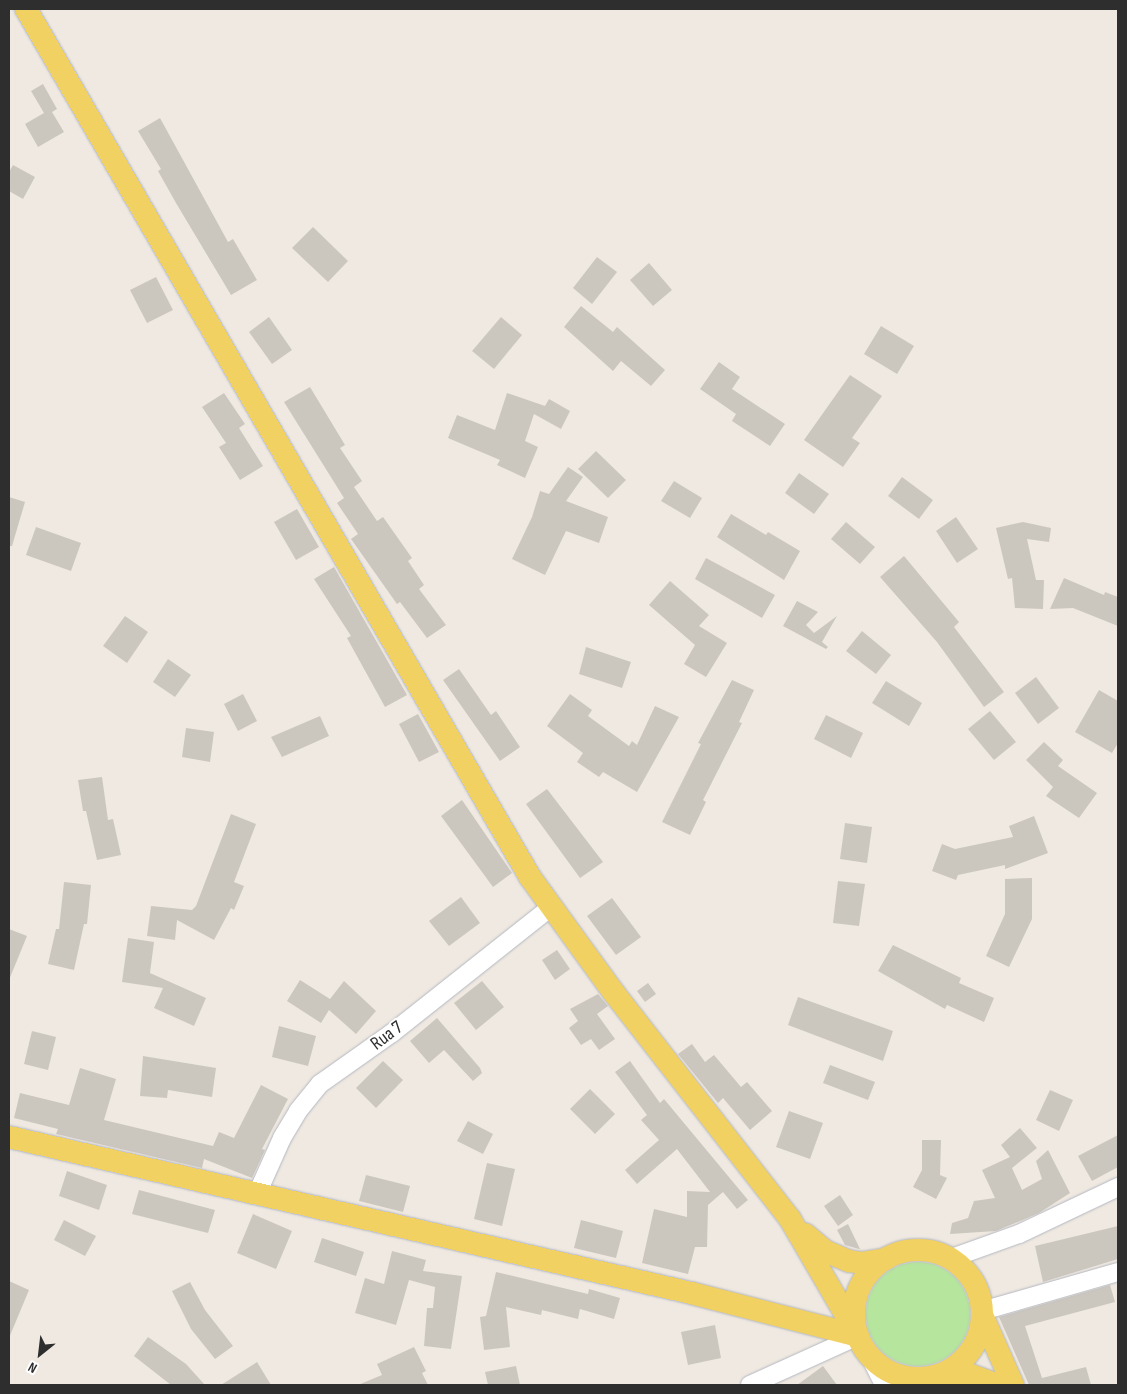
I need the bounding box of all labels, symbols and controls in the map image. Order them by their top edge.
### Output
street label: Rua 7 [366,1016,408,1056]
north arrow [15,1329,65,1379]
text: N [25,1358,40,1377]

